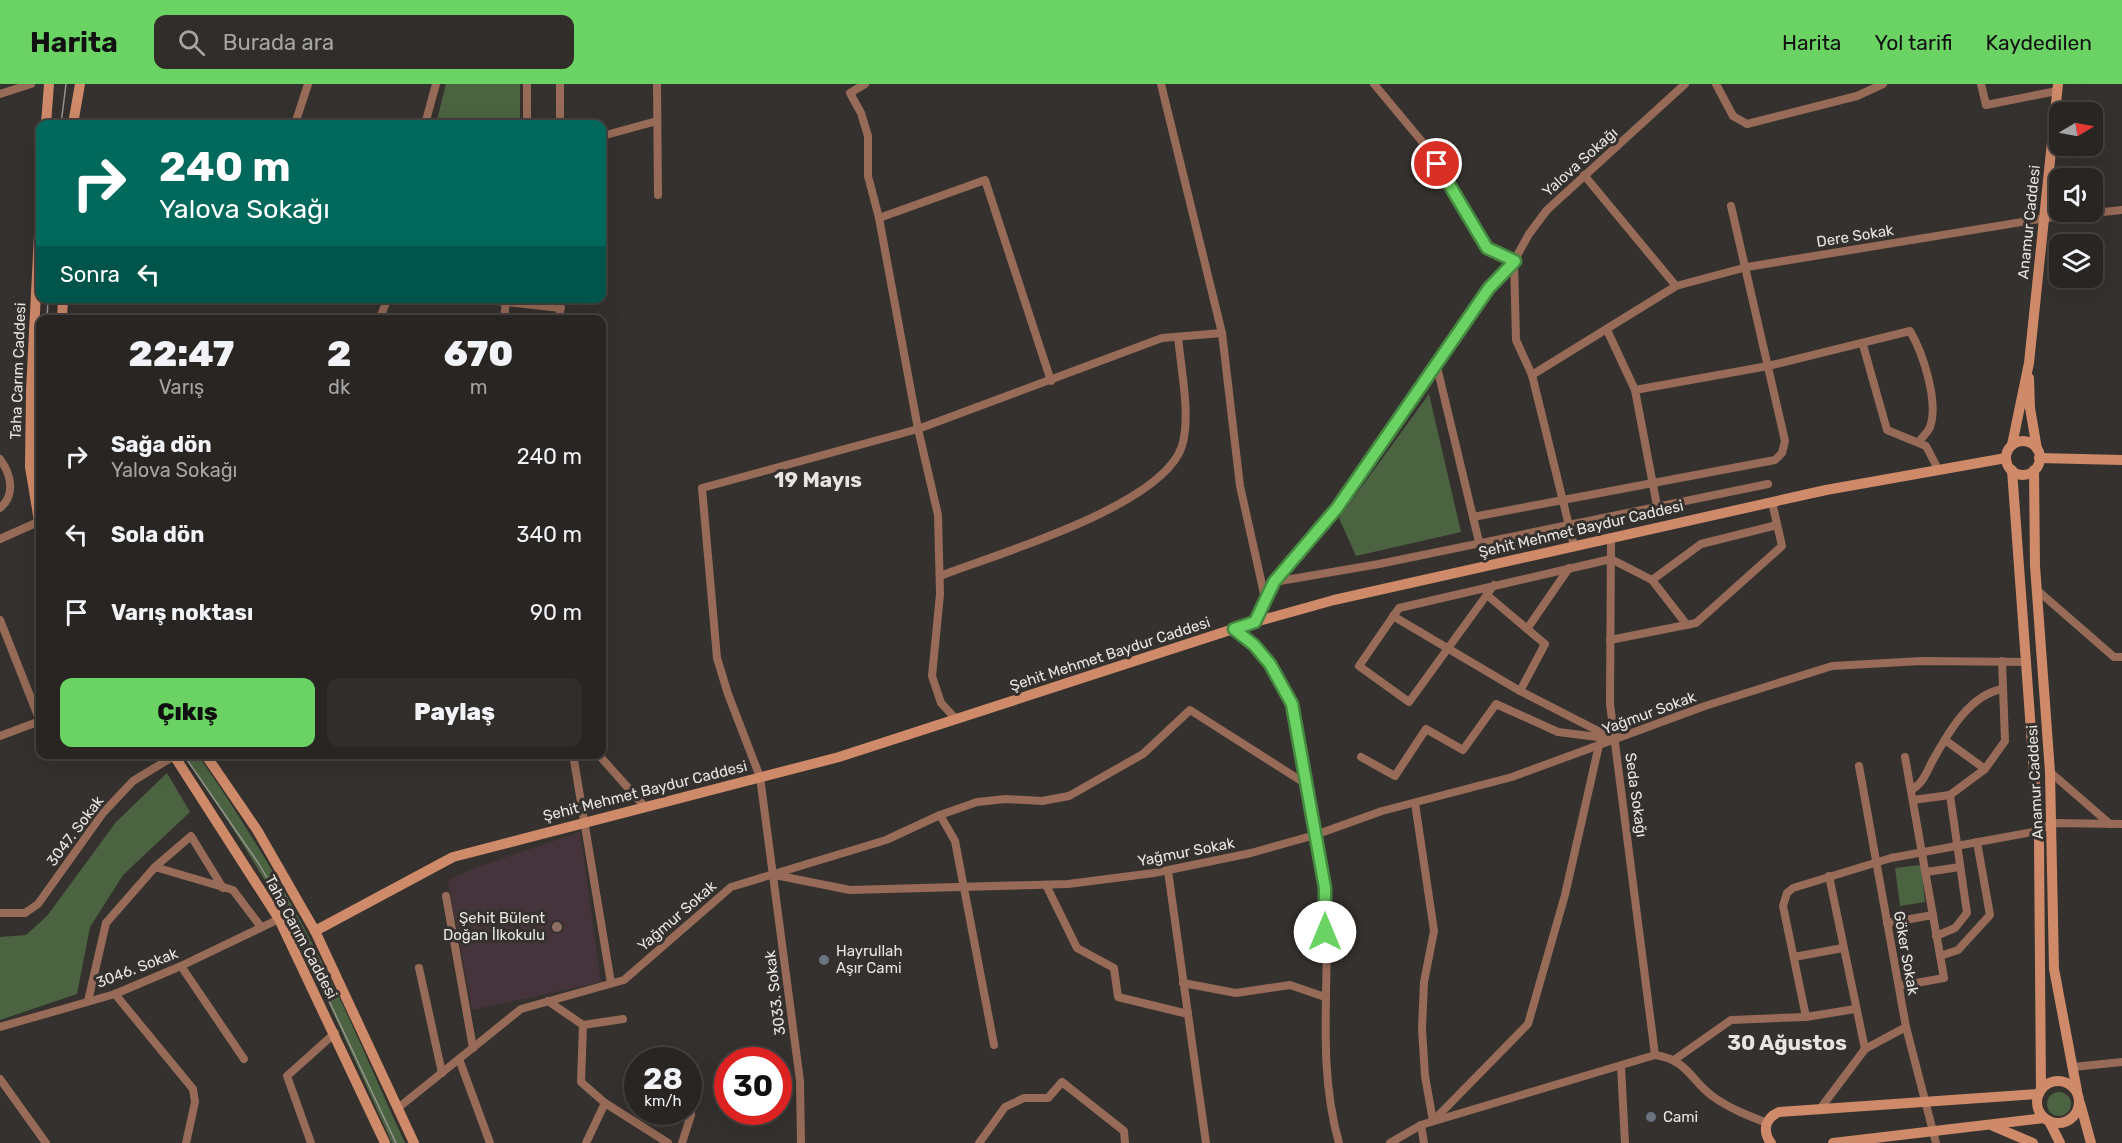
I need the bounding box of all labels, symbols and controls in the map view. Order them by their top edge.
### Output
search box [154,15,574,69]
text: Harita [30,26,118,59]
icon: search [175,26,208,59]
text: Burada ara [223,29,334,56]
text: Harita [1782,30,1841,55]
text: Yol tarifi [1874,30,1953,55]
text: Kaydedilen [1986,30,2092,55]
north arrow [2049,102,2103,156]
map controls [2049,102,2103,288]
street label: Yalova Sokağı [1539,124,1621,200]
pin [1411,138,1462,189]
text: 240 m [159,142,291,192]
icon: right [60,144,138,222]
icon: arrive [1420,147,1453,180]
street label: Anamur Caddesi [2014,164,2044,280]
button: sound [2049,168,2103,222]
text: Yalova Sokağı [159,193,330,225]
street label: Dere Sokak [1815,221,1895,251]
button: layers [2049,234,2103,288]
icon: left [132,258,165,291]
text: Sonra [60,261,120,288]
street label: Taha Carım Caddesi [7,302,29,440]
text: 22:47 [129,332,234,375]
text: 2 [327,332,351,375]
text: 670 [444,332,513,375]
text: Varış [159,375,204,399]
text: dk [328,375,350,399]
text: m [470,375,488,399]
text: Sağa dön [111,431,212,458]
icon: right [60,440,93,473]
text: 240 m [517,443,582,470]
text: Yalova Sokağı [111,458,237,482]
district label: 19 Mayıs [774,467,862,492]
street label: Şehit Mehmet Baydur Caddesi [1477,497,1685,561]
icon: left [60,518,93,551]
text: Sola dön [111,521,204,548]
text: 340 m [516,521,582,548]
icon: arrive [60,596,93,629]
text: Varış noktası [111,599,253,626]
text: 90 m [530,599,582,626]
street label: Şehit Mehmet Baydur Caddesi [1008,613,1212,695]
button: Çıkış [60,678,315,747]
button: Paylaş [327,678,582,747]
street label: Yağmur Sokak [1600,688,1699,738]
street label: Anamur Caddesi [2023,724,2047,840]
street label: Seda Sokağı [1621,752,1651,838]
street label: Şehit Mehmet Baydur Caddesi [541,757,749,825]
street label: 3047. Sokak [43,792,107,870]
street label: Yağmur Sokak [1136,834,1236,870]
street label: Taha Carım Caddesi [261,872,341,1002]
street label: Yağmur Sokak [634,877,720,955]
position arrow [1293,900,1357,964]
place label: Şehit Bülent Doğan İlkokulu [443,909,545,944]
street label: Göker Sokak [1890,909,1922,997]
marker: Şehit Bülent Doğan İlkokulu [550,920,564,934]
place label: Hayrullah Aşır Cami [836,942,903,977]
street label: 3046. Sokak [94,944,181,992]
street label: 3033. Sokak [761,949,789,1037]
marker: Hayrullah Aşır Cami [817,953,831,967]
district label: 30 Ağustos [1727,1030,1847,1055]
speed limit sign: 30 [714,1047,792,1125]
text: 28 [643,1061,683,1097]
text: km/h [644,1092,682,1110]
place label: Cami [1663,1108,1698,1126]
marker: Cami [1644,1110,1658,1124]

